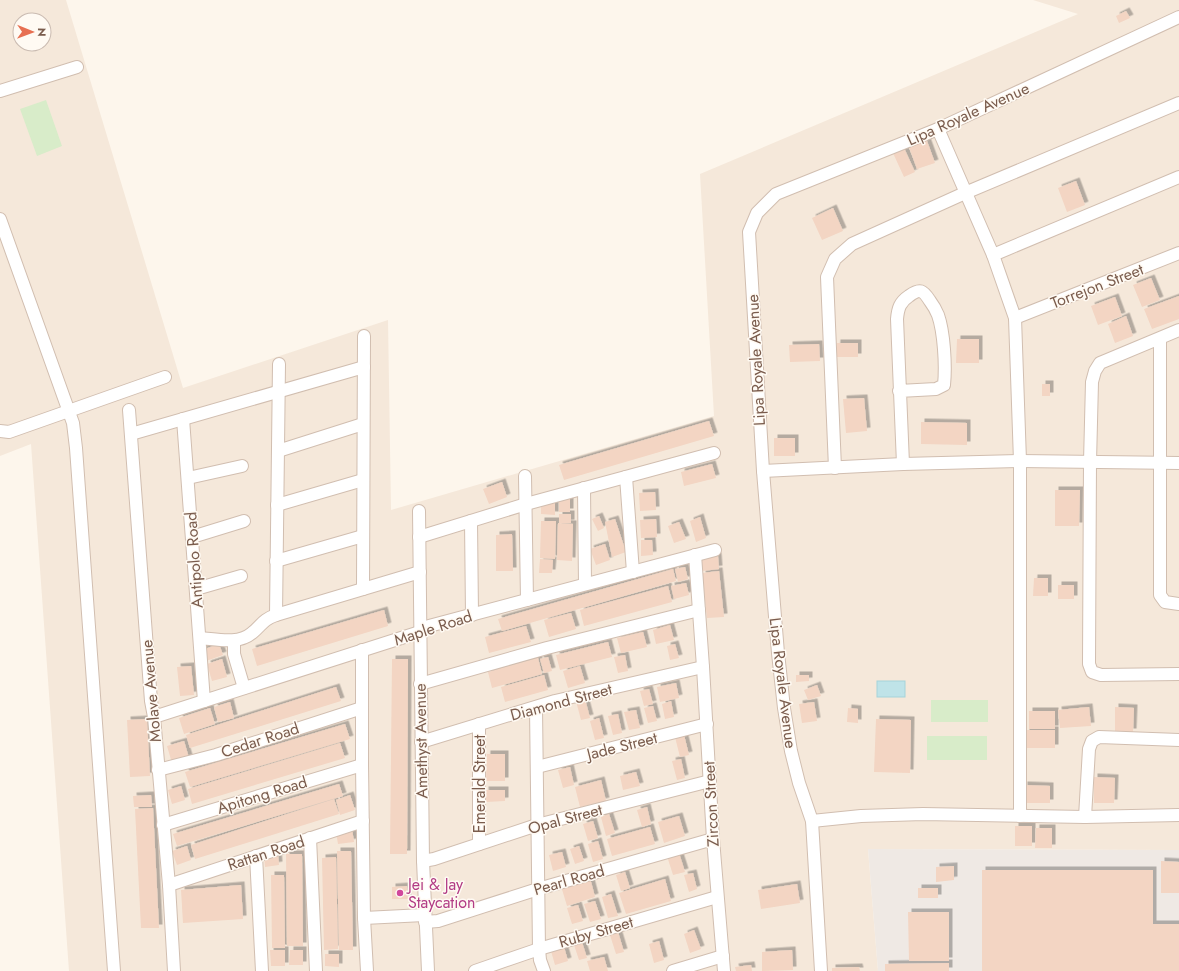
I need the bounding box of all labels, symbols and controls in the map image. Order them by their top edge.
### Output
north arrow [12,12,52,52]
text: N [34,28,50,37]
street label: Lipa Royale Avenue [903,77,1033,151]
street label: Torrejon Street [1047,258,1147,314]
street label: Lipa Royale Avenue [741,294,771,426]
street label: Antipolo Road [179,511,209,609]
street label: Maple Road [391,605,475,651]
street label: Lipa Royale Avenue [764,616,802,750]
street label: Molave Avenue [135,639,167,743]
street label: Diamond Street [508,677,615,727]
street label: Amethyst Avenue [408,683,434,799]
street label: Cedar Road [218,717,302,763]
street label: Jade Street [582,726,660,766]
street label: Emerald Street [468,735,491,833]
street label: Zircon Street [697,760,725,847]
street label: Apitong Road [214,770,310,820]
street label: Opal Street [525,798,605,840]
street label: Rattan Road [225,830,307,876]
street label: Pearl Road [531,859,607,901]
place label: Jei & Jay Staycation [406,873,476,914]
marker: Jei & Jay Staycation [395,888,405,898]
street label: Ruby Street [556,910,636,954]

